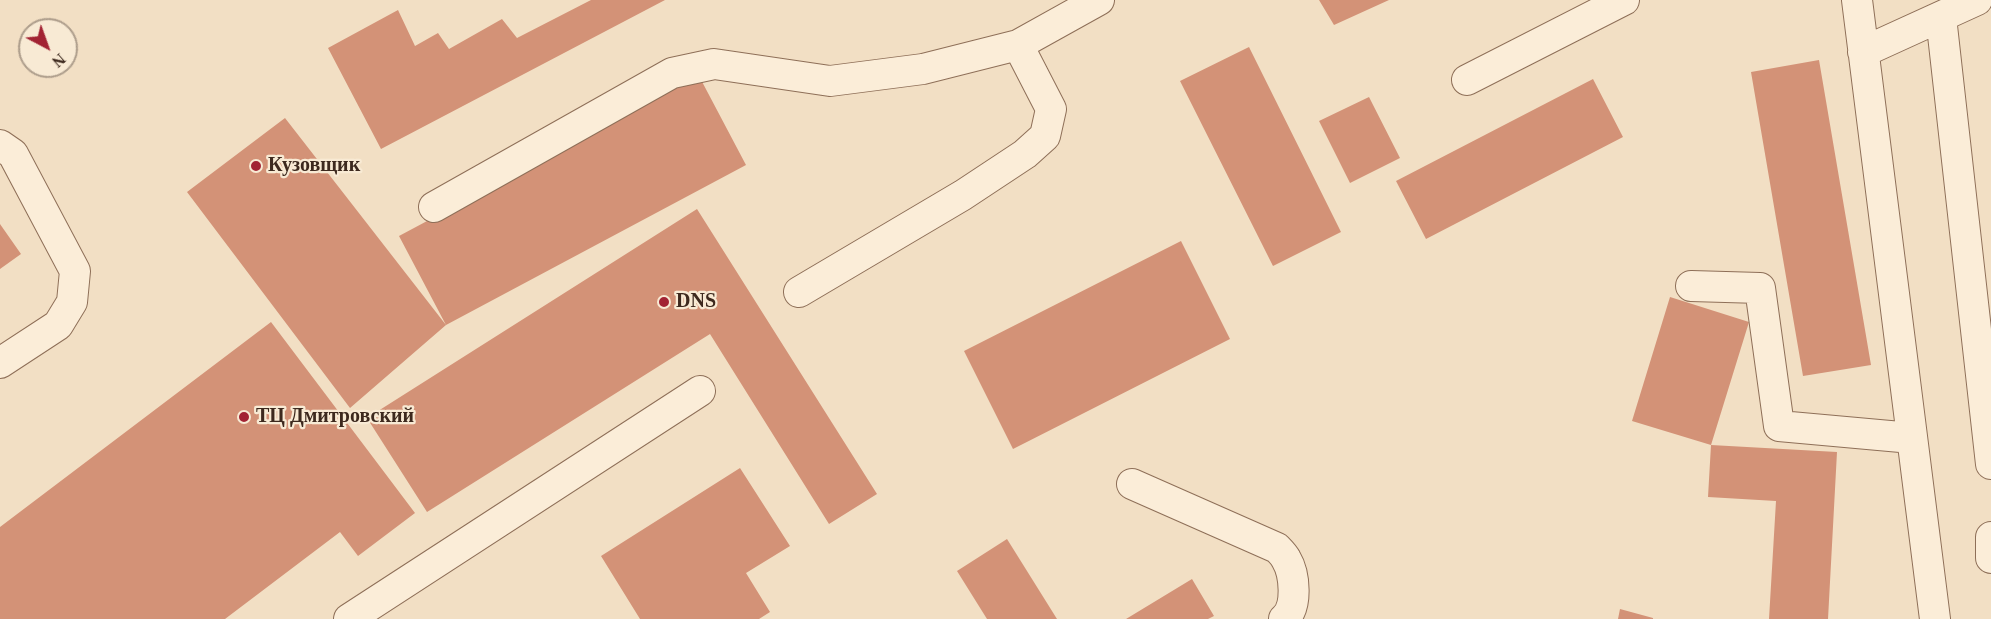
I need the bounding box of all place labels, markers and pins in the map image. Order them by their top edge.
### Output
place label: Кузовщик [268,154,360,178]
marker: Кузовщик [249,159,263,173]
place label: DNS [676,290,716,314]
marker: DNS [657,295,671,309]
place label: ТЦ Дмитровский [256,405,414,429]
marker: ТЦ Дмитровский [237,410,251,424]

